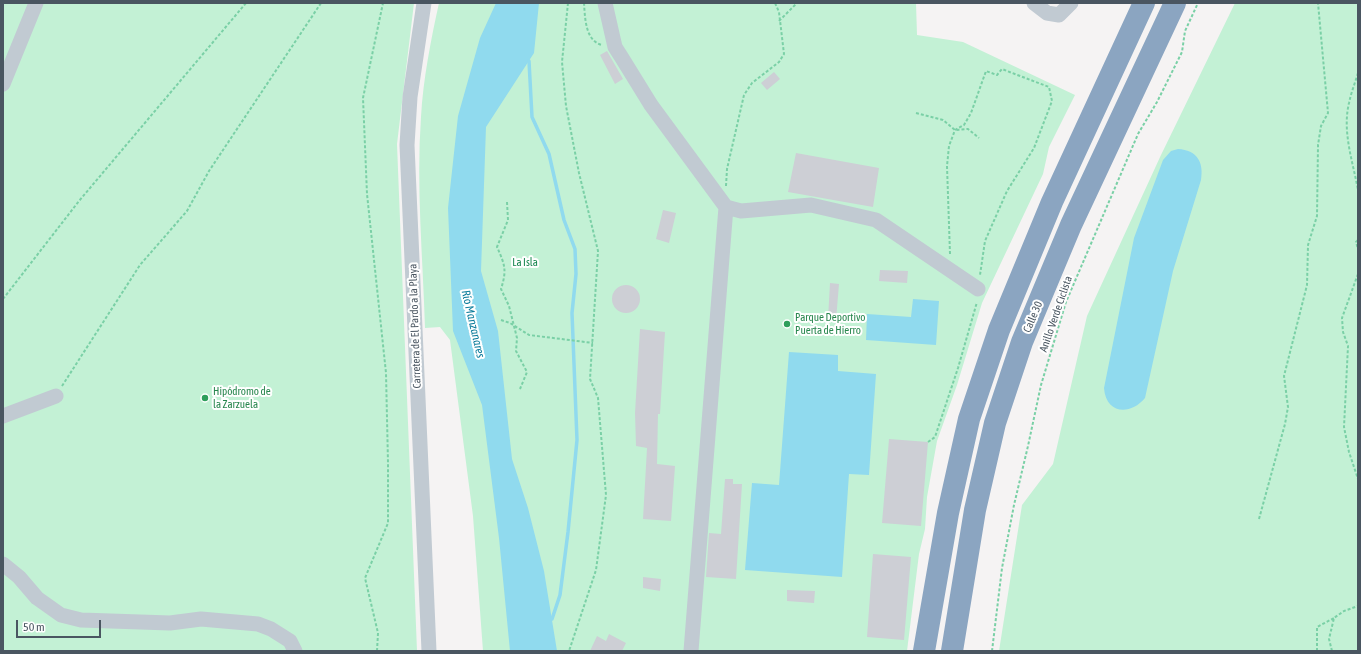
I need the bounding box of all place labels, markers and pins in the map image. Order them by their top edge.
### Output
place label: Parque Deportivo Puerta de Hierro [795,311,866,337]
marker: Parque Deportivo Puerta de Hierro [782,319,792,329]
place label: Hipódromo de la Zarzuela [213,385,271,411]
marker: Hipódromo de la Zarzuela [200,393,210,403]

